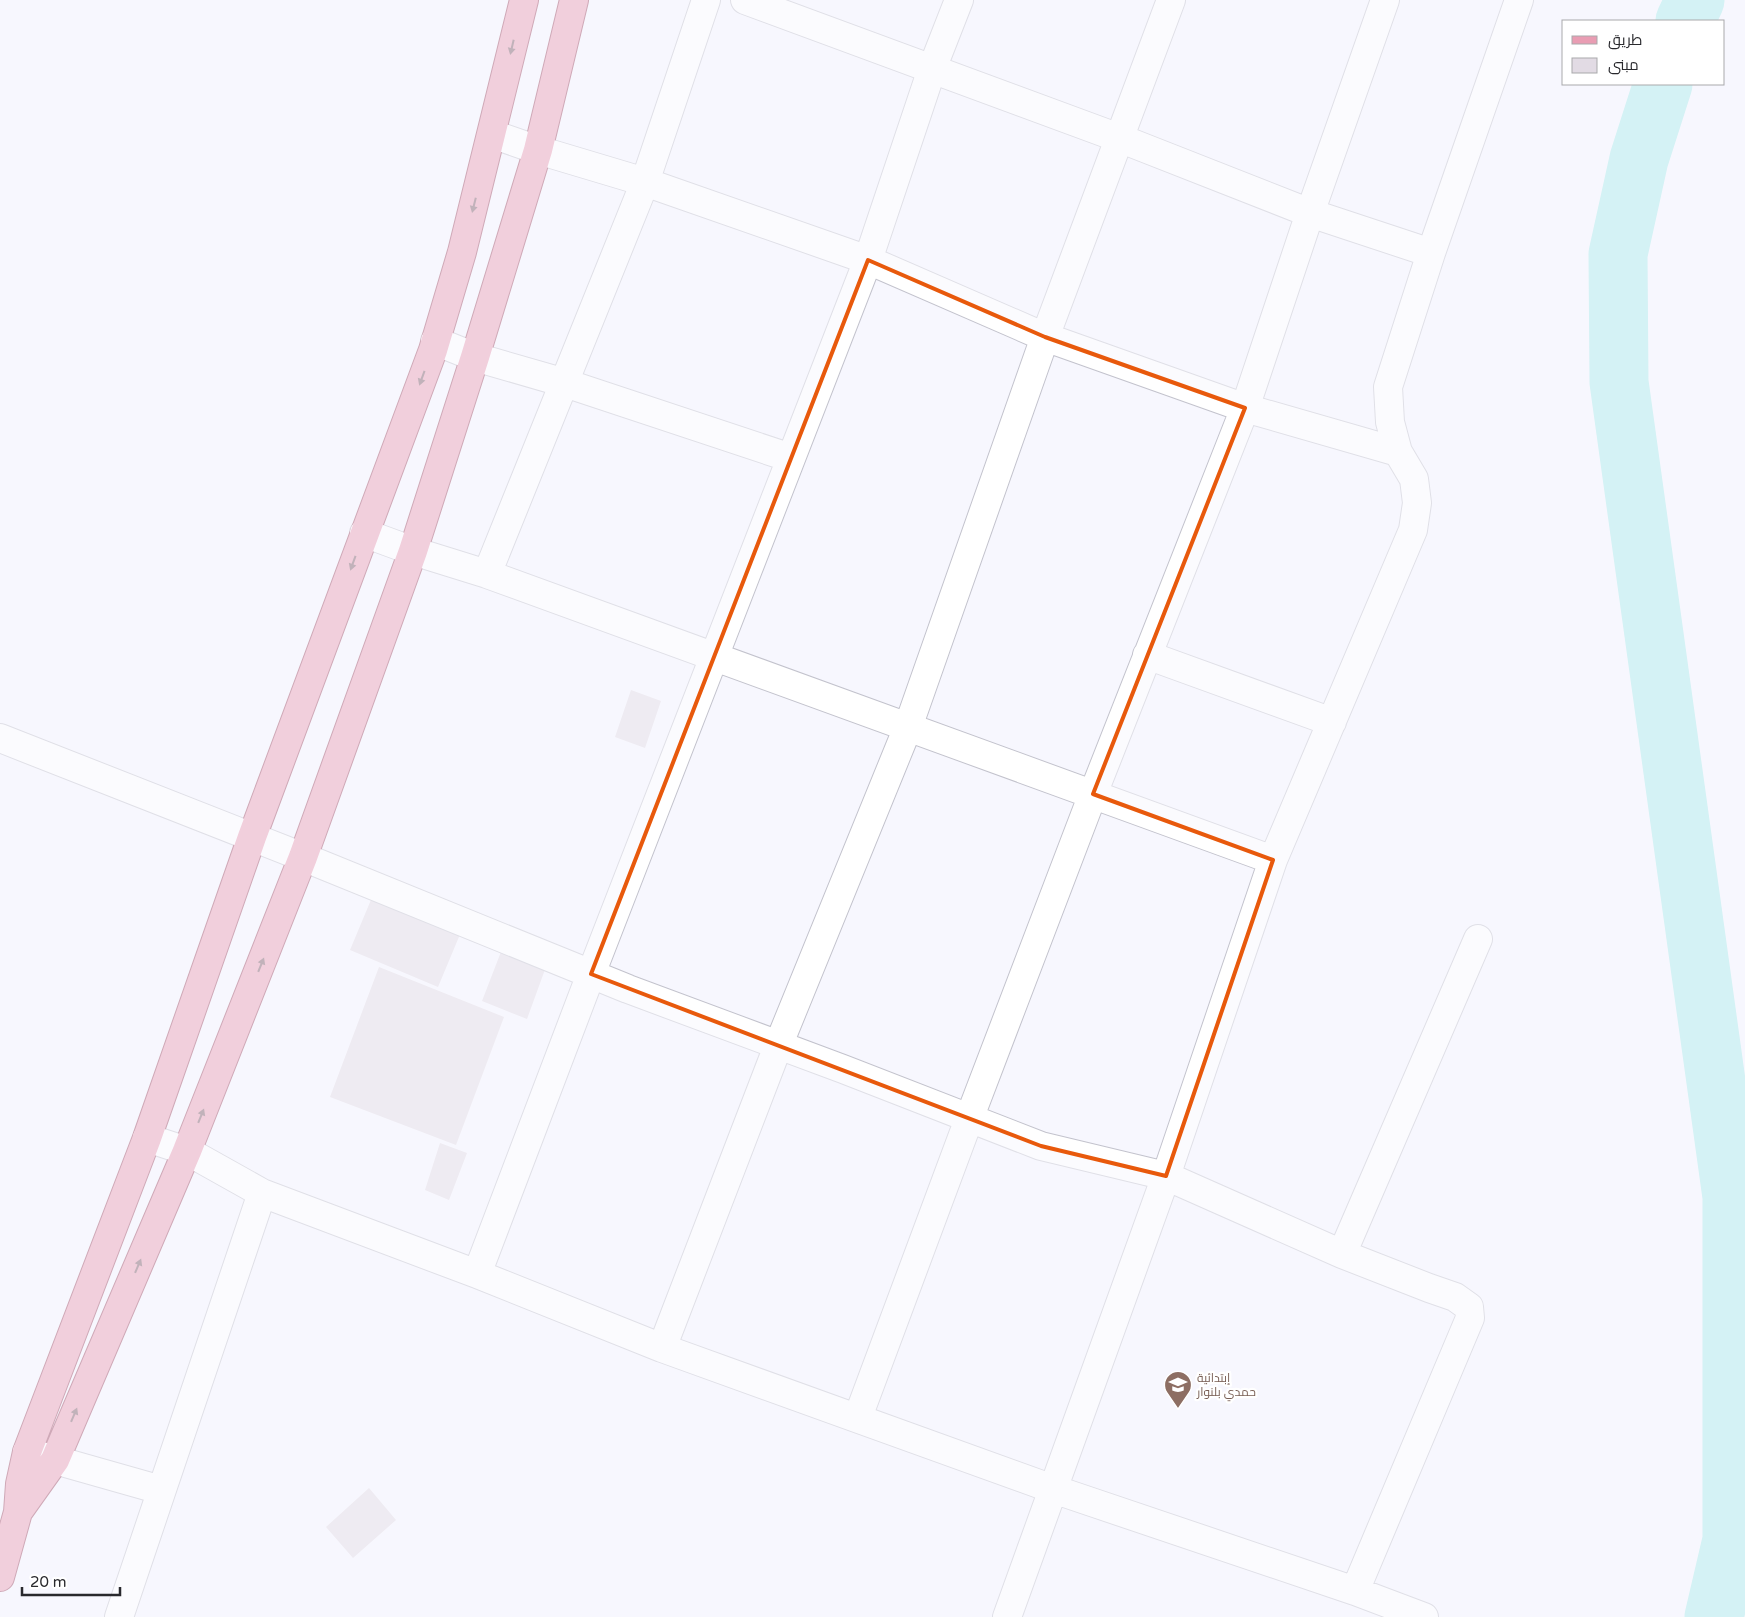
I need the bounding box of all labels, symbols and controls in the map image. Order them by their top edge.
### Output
legend [1562,20,1725,85]
text: طريق [1608,31,1642,50]
one-way arrow [508,40,516,55]
text: مبنى [1608,56,1639,75]
one-way arrow [470,198,478,213]
one-way arrow [418,370,425,385]
one-way arrow [349,555,356,570]
one-way arrow [257,957,265,972]
one-way arrow [197,1108,205,1123]
one-way arrow [135,1259,143,1273]
school or university icon: إبتدائية حمدي بلنوار [1163,1370,1193,1409]
place label: إبتدائية حمدي بلنوار [1196,1371,1256,1402]
one-way arrow [71,1408,79,1422]
scale bar [22,1564,120,1596]
text: 20 m [30,1573,67,1591]

